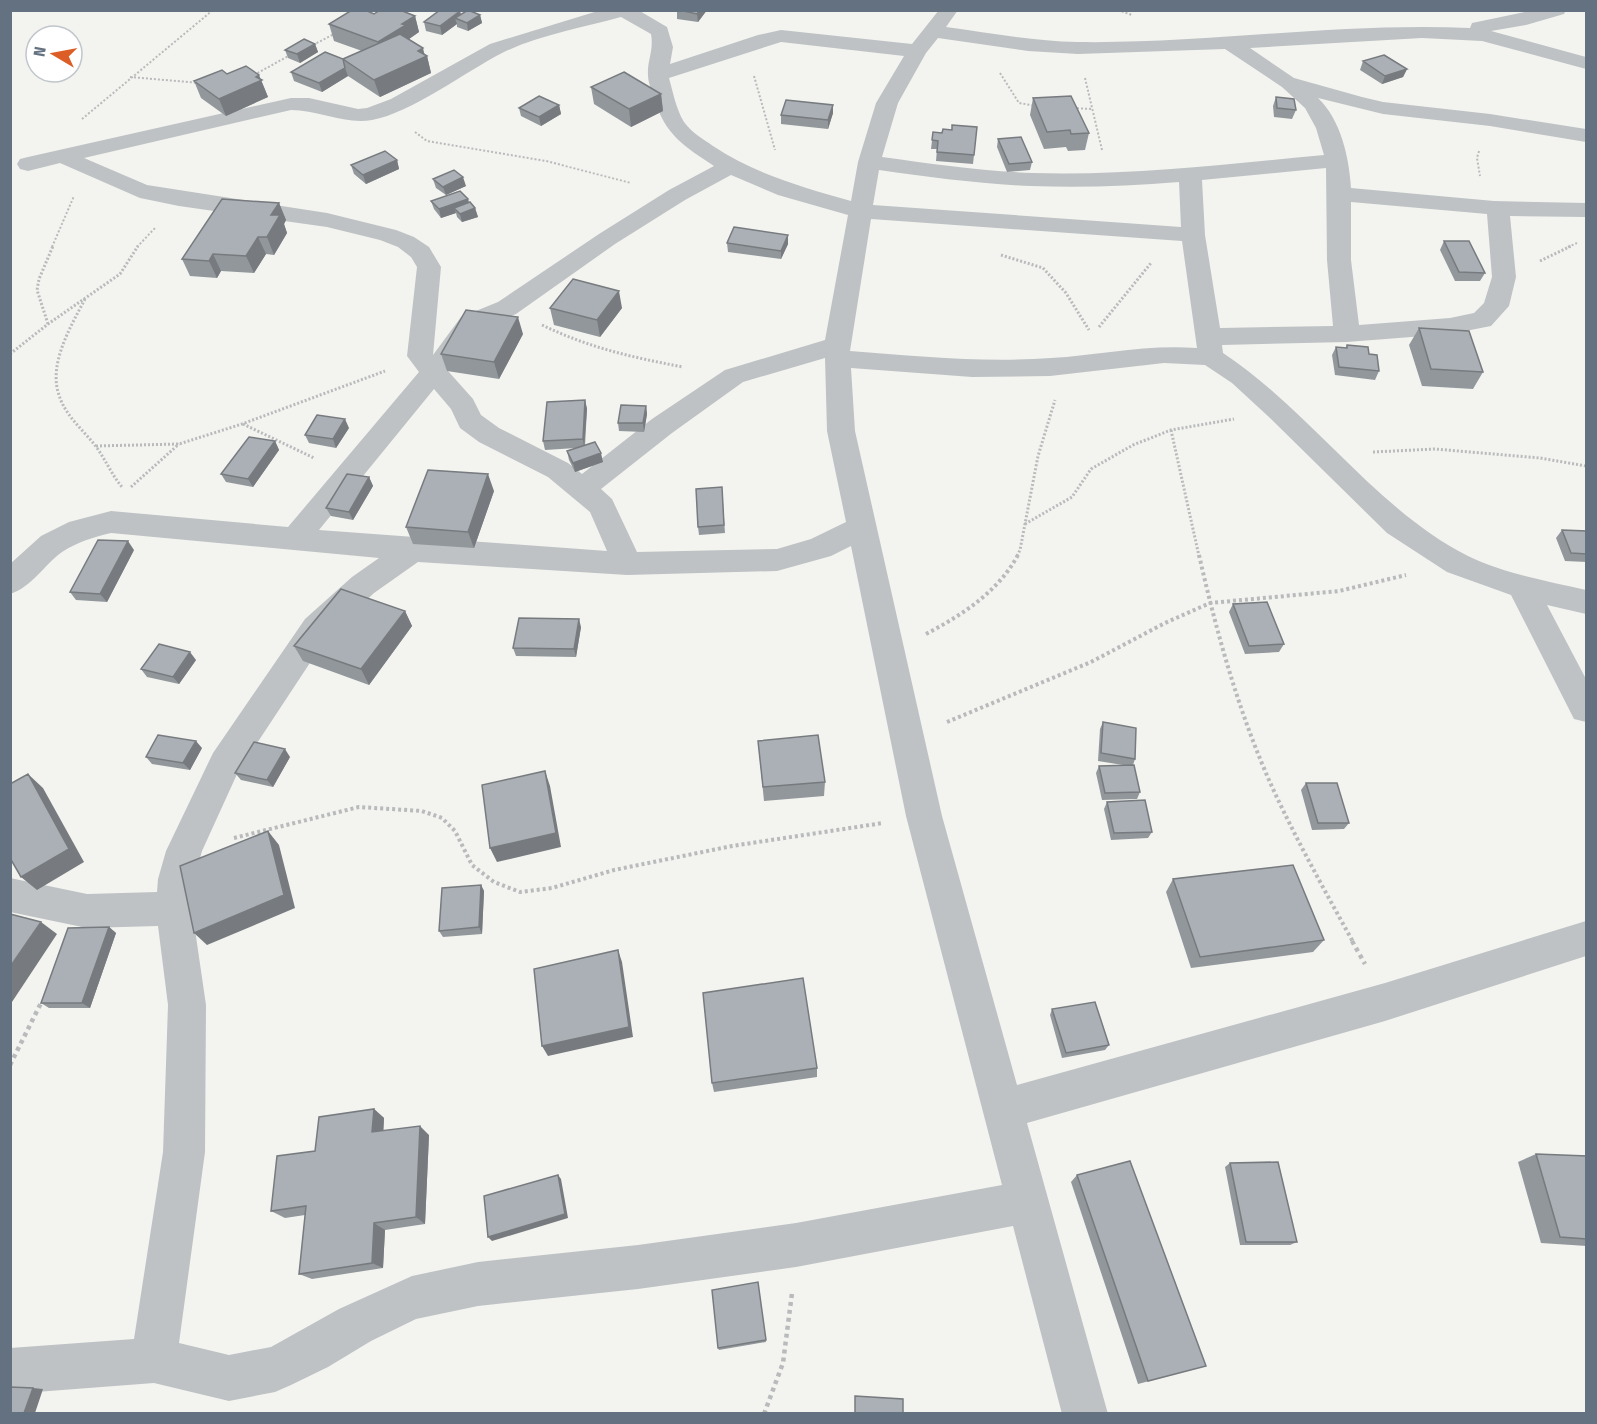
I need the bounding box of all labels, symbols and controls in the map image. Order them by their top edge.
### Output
north arrow [24,24,84,84]
text: N [30,45,50,58]

